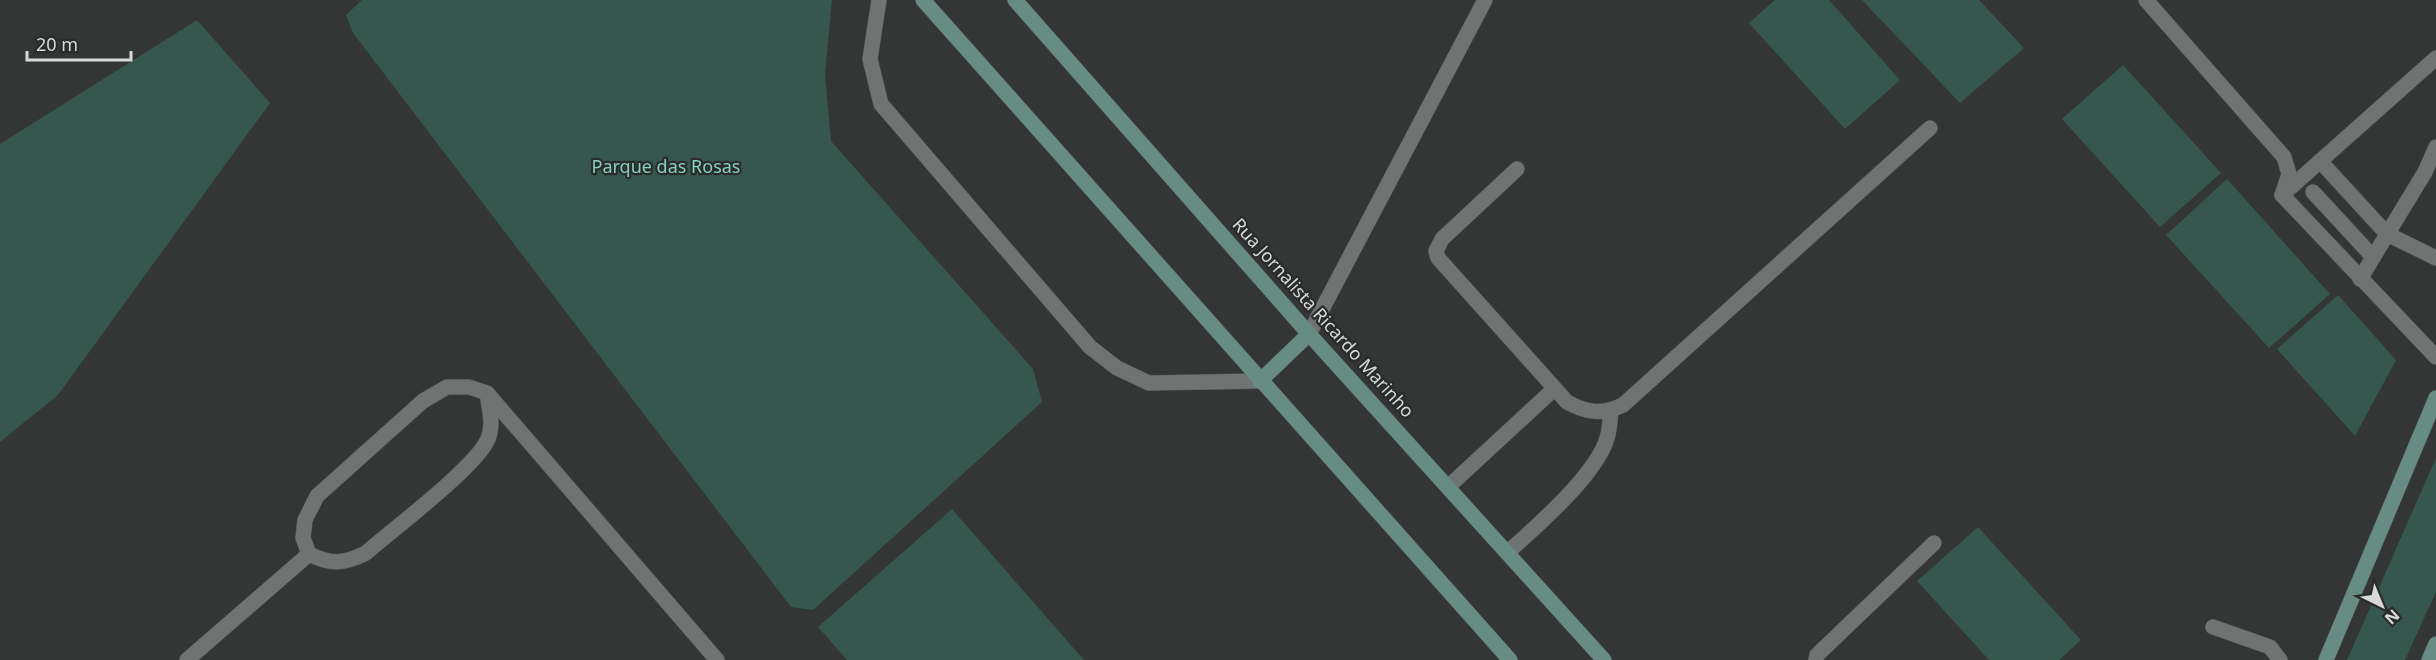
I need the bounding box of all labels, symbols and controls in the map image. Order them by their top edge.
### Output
scale bar [27,24,130,62]
text: 20 m [36,32,78,56]
park label: Parque das Rosas [592,154,741,178]
street label: Rua Jornalista Ricardo Marinho [1228,212,1420,422]
north arrow [2352,576,2412,636]
text: N [2380,604,2404,629]

